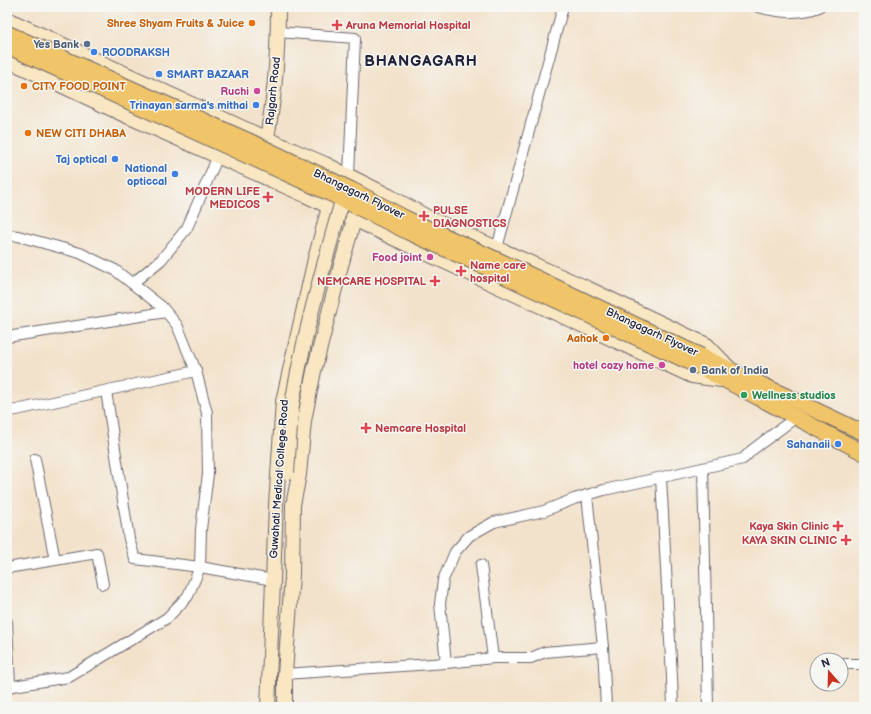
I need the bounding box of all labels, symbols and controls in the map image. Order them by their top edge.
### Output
place label: Shree Shyam Fruits & Juice [107,17,244,30]
marker: Shree Shyam Fruits & Juice [247,18,257,28]
marker: Aruna Memorial Hospital [331,19,343,31]
place label: Aruna Memorial Hospital [345,19,471,32]
place label: Yes Bank [33,38,79,51]
marker: Yes Bank [82,39,92,49]
place label: ROODRAKSH [102,46,170,59]
marker: ROODRAKSH [89,47,99,57]
district label: BHANGAGARH [364,52,478,71]
street label: Rajgarh Road [263,56,283,126]
place label: SMART BAZAAR [167,68,249,81]
marker: SMART BAZAAR [154,69,164,79]
place label: CITY FOOD POINT [32,80,127,93]
marker: CITY FOOD POINT [19,81,29,91]
place label: Ruchi [221,85,249,98]
marker: Ruchi [252,86,262,96]
place label: Trinayan sarma's mithai [130,99,248,112]
marker: Trinayan sarma's mithai [251,100,261,110]
place label: NEW CITI DHABA [36,127,126,140]
marker: NEW CITI DHABA [23,128,33,138]
place label: Taj optical [56,153,107,166]
marker: Taj optical [110,154,120,164]
place label: National opticcal [125,162,167,188]
street label: Bhangagarh Flyover [311,166,408,222]
marker: National opticcal [170,169,180,179]
place label: MODERN LIFE MEDICOS [185,185,260,211]
marker: MODERN LIFE MEDICOS [263,192,273,202]
place label: PULSE DIAGNOSTICS [433,204,507,230]
marker: PULSE DIAGNOSTICS [418,210,430,222]
place label: Food joint [372,251,422,264]
marker: Food joint [425,252,435,262]
place label: Name care hospital [470,259,526,285]
marker: Name care hospital [455,265,467,277]
place label: NEMCARE HOSPITAL [317,275,427,288]
marker: NEMCARE HOSPITAL [429,275,441,287]
street label: Bhangagarh Flyover [604,305,701,359]
place label: Aahok [566,332,598,345]
marker: Aahok [601,333,611,343]
place label: hotel cozy home [573,359,654,372]
marker: hotel cozy home [657,360,667,370]
place label: Bank of India [701,364,769,377]
marker: Bank of India [688,365,698,375]
place label: Wellness studios [752,389,836,402]
marker: Wellness studios [739,390,749,400]
street label: Guwahati Medical College Road [267,399,291,559]
marker: Nemcare Hospital [360,422,372,434]
place label: Nemcare Hospital [375,422,466,435]
place label: Sahanaii [787,438,830,451]
marker: Sahanaii [833,439,843,449]
place label: Kaya Skin Clinic [749,520,829,533]
marker: Kaya Skin Clinic [832,520,844,532]
place label: KAYA SKIN CLINIC [742,534,837,547]
marker: KAYA SKIN CLINIC [840,534,852,546]
north arrow [809,652,849,692]
text: N [820,656,832,671]

